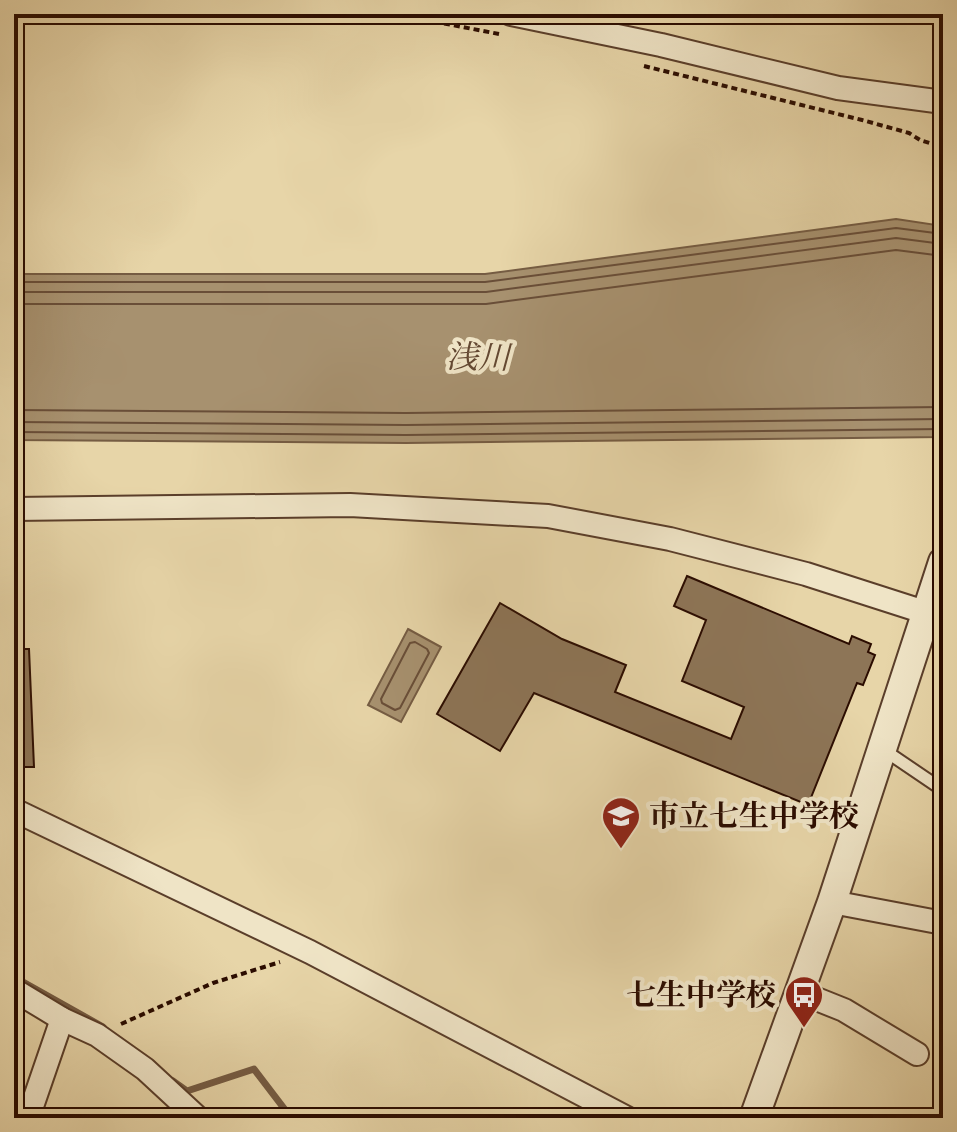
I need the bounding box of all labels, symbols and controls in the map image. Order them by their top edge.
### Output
water label: 浅川 [446,335,513,379]
school or university icon: 市立七生中学校 [600,795,642,850]
place label: 市立七生中学校 [649,796,859,835]
bus stop icon: 七生中学校 [783,974,825,1029]
place label: 七生中学校 [626,975,776,1014]

